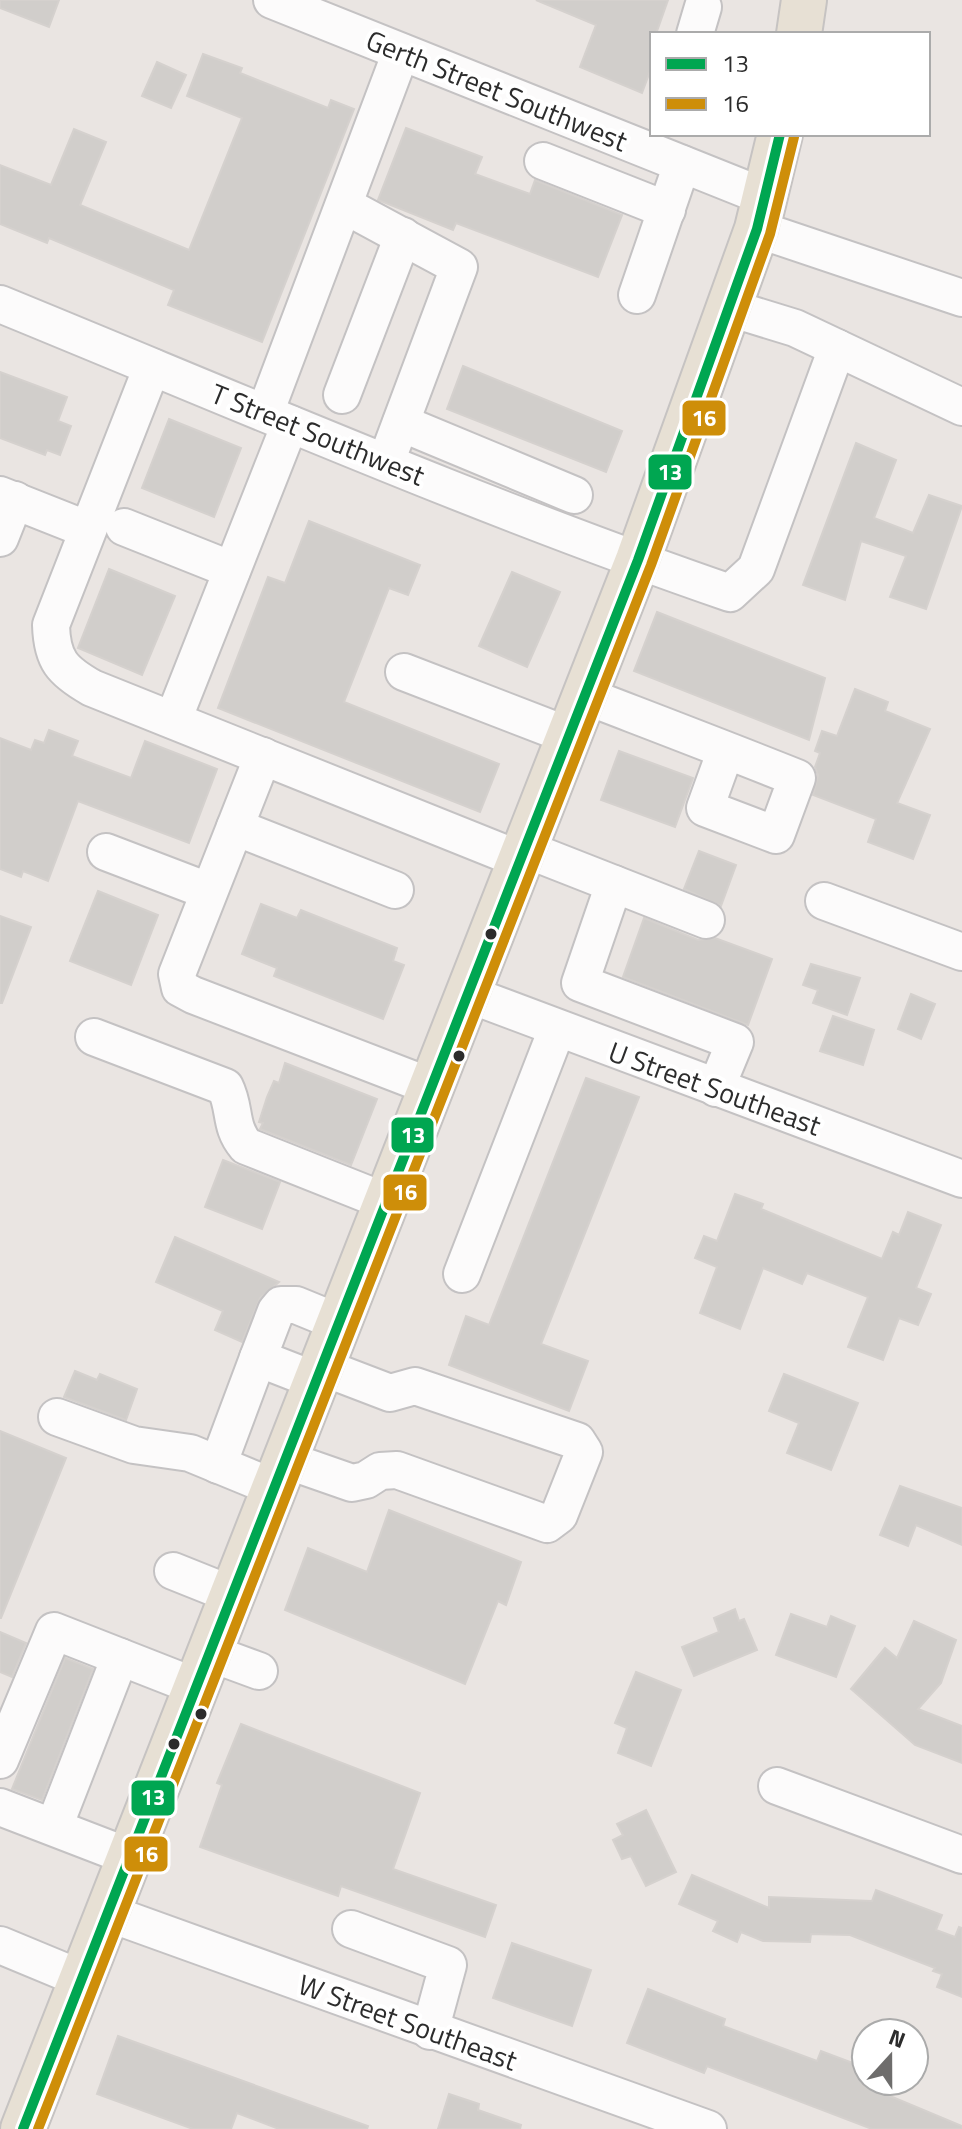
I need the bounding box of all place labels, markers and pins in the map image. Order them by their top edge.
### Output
unlabelled marker [483,926,499,942]
unlabelled marker [451,1048,467,1064]
unlabelled marker [193,1706,209,1722]
unlabelled marker [166,1736,182,1752]

